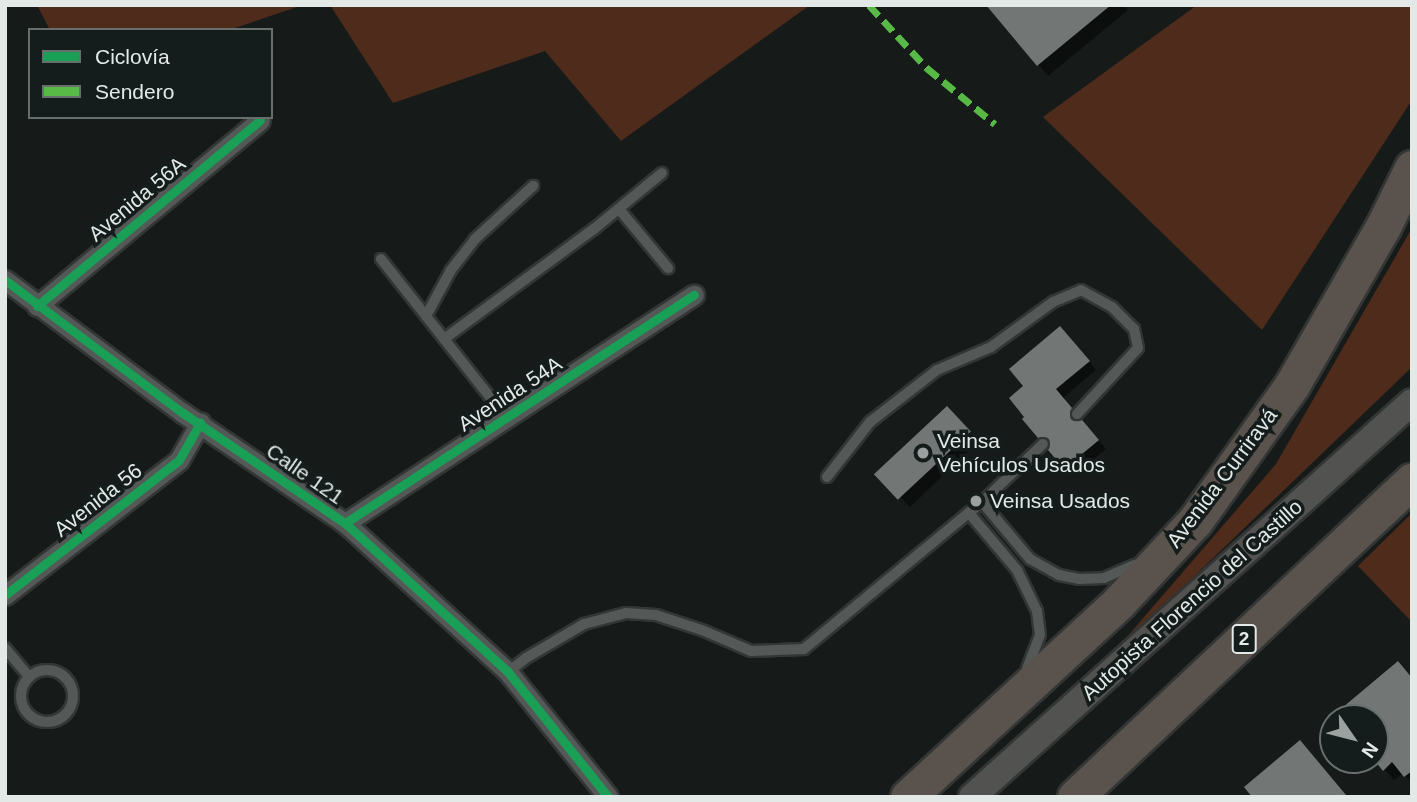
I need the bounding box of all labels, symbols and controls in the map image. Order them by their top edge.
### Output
legend [28,28,273,119]
text: Ciclovía [95,45,170,68]
text: Sendero [95,80,174,103]
street label: Avenida 56A [83,151,191,247]
street label: Avenida 54A [453,351,567,437]
street label: Avenida Curriravá [1161,403,1283,553]
place label: Veinsa Vehículos Usados [937,428,1105,478]
street label: Calle 121 [261,438,349,510]
marker: Veinsa Vehículos Usados [915,445,931,461]
street label: Avenida 56 [49,458,147,542]
place label: Veinsa Usados [990,488,1130,514]
marker: Veinsa Usados [968,493,984,509]
street label: Autopista Florencio del Castillo [1076,494,1308,706]
road number: 2 [1230,624,1258,654]
north arrow [1319,704,1389,774]
text: N [1357,739,1383,762]

